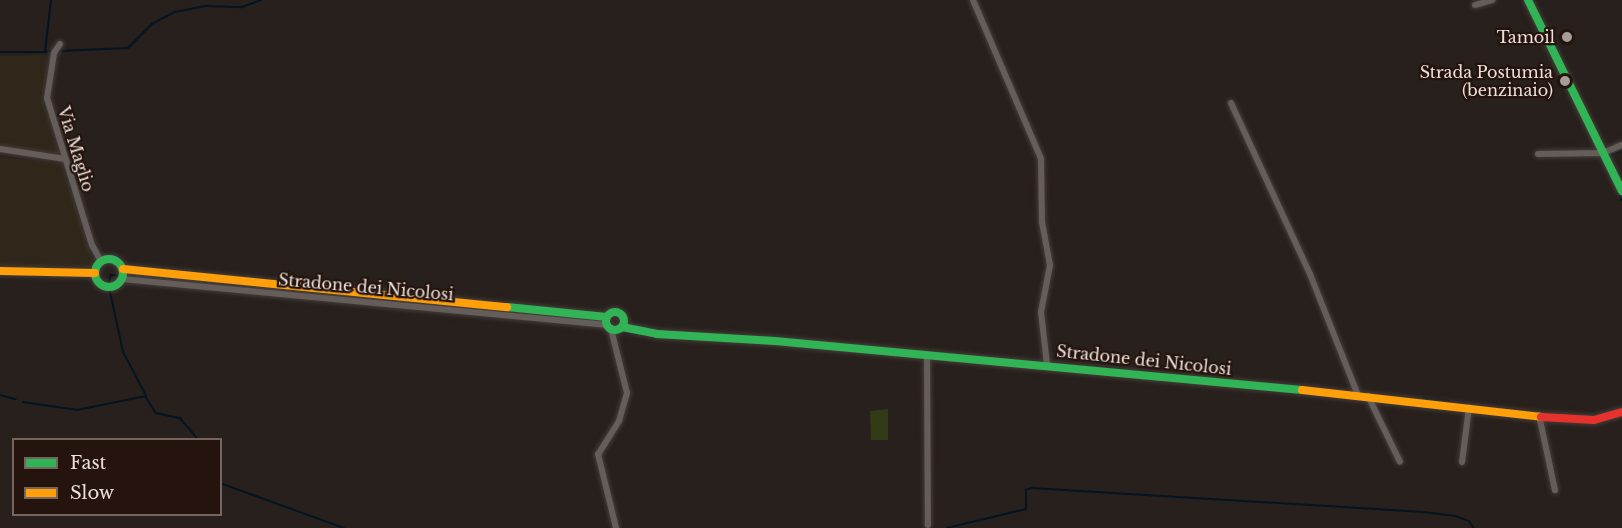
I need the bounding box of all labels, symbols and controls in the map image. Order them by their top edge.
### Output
place label: Tamoil [1497,27,1555,47]
marker: Tamoil [1560,30,1574,44]
place label: Strada Postumia (benzinaio) [1419,62,1553,100]
marker: Strada Postumia (benzinaio) [1558,74,1572,88]
street label: Via Maglio [54,104,98,194]
street label: Stradone dei Nicolosi [278,270,454,304]
street label: Stradone dei Nicolosi [1055,341,1233,379]
legend [12,438,222,516]
text: Fast [70,452,106,474]
text: Slow [70,482,114,504]

